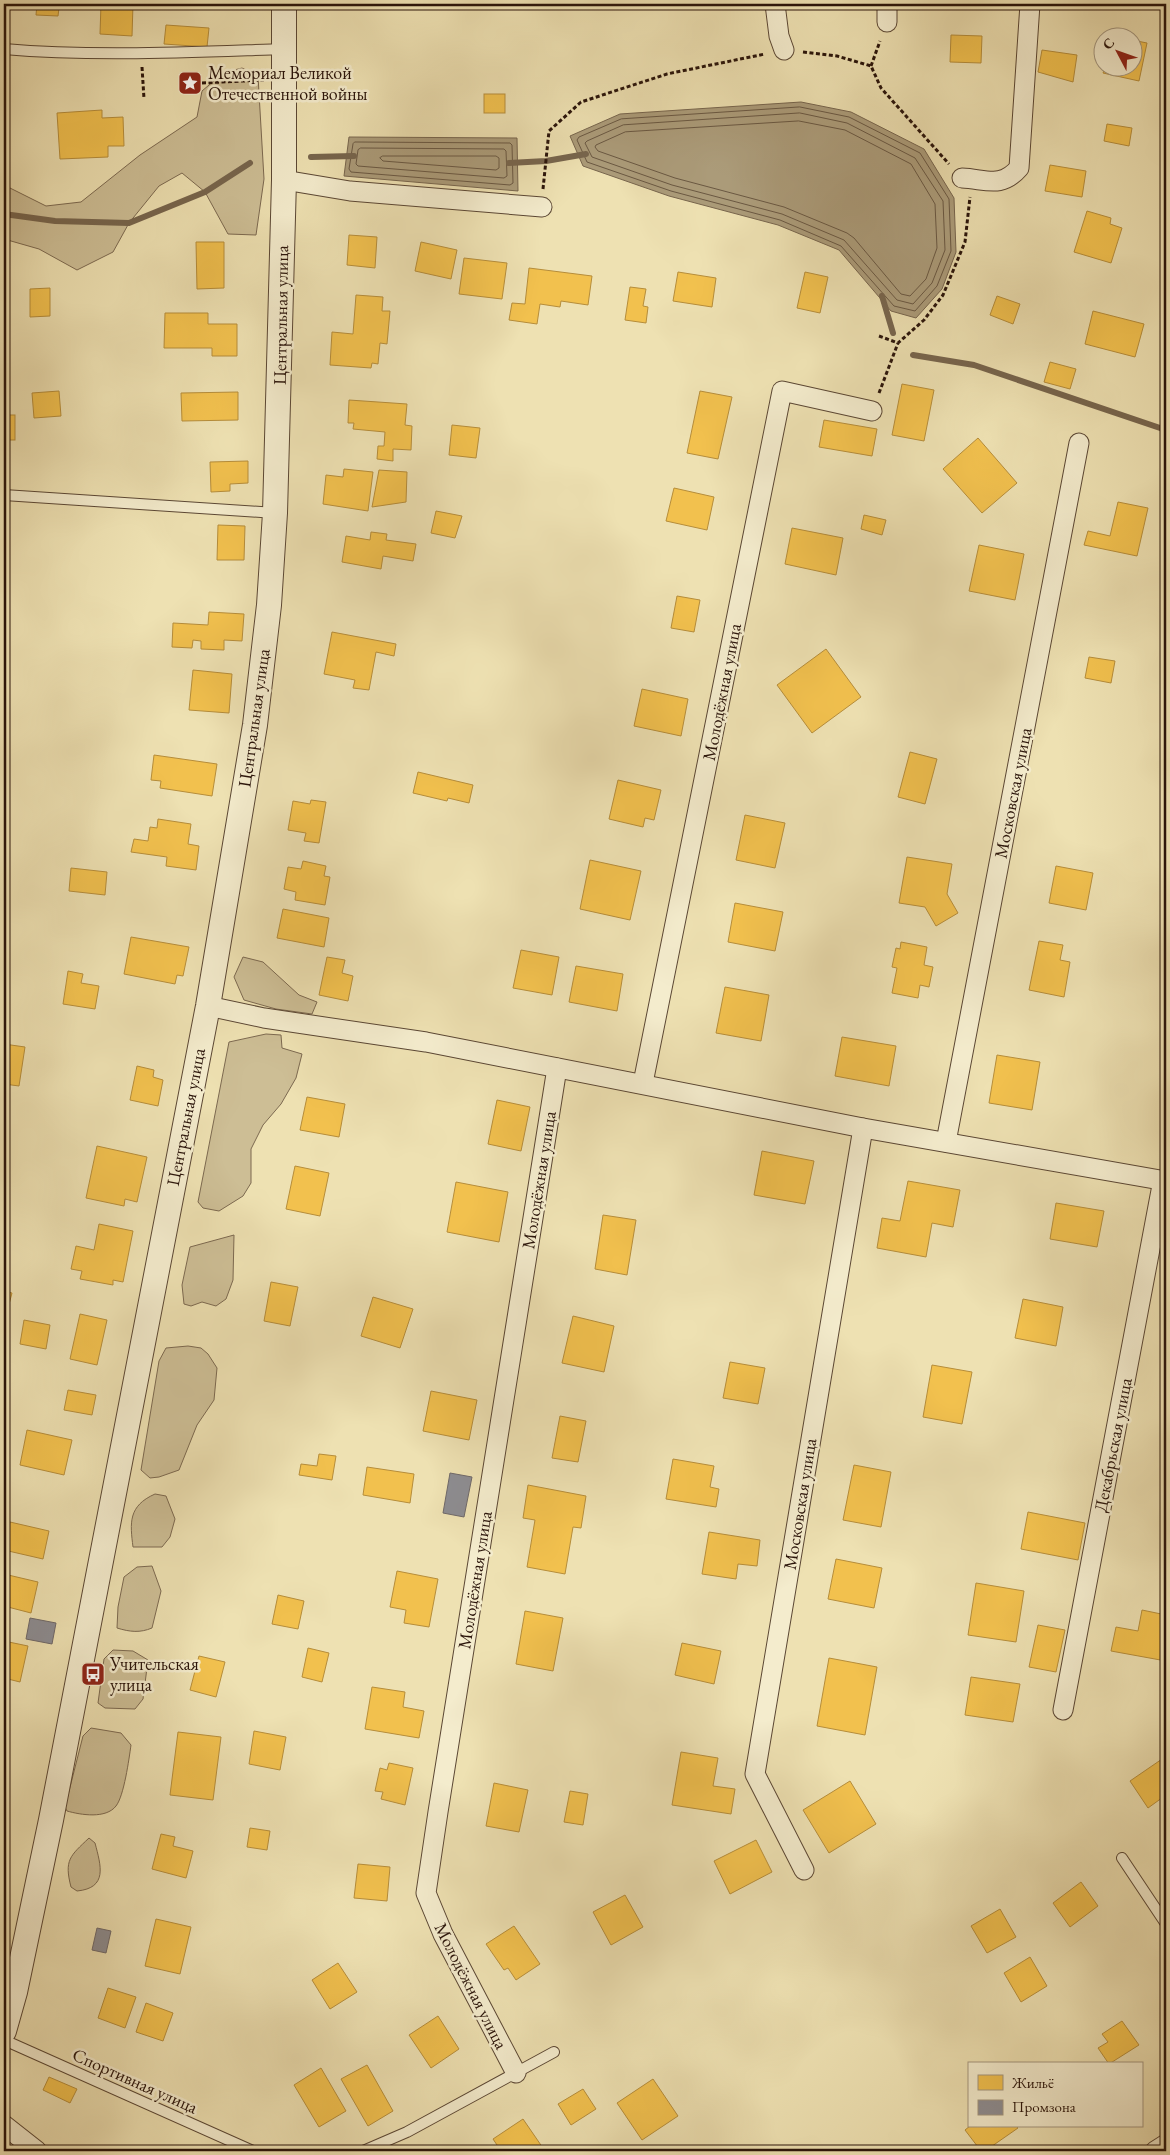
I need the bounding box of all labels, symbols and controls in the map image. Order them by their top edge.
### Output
north arrow [1092,28,1142,78]
text: С [1098,34,1118,53]
place label: Мемориал Великой Отечественной войны [208,61,368,105]
place icon: Мемориал Великой Отечественной войны [177,70,203,96]
street label: Центральная улица [268,244,293,385]
street label: Молодёжная улица [697,621,746,762]
street label: Центральная улица [232,646,275,789]
street label: Московская улица [989,725,1037,860]
street label: Центральная улица [161,1045,210,1188]
street label: Молодёжная улица [516,1109,561,1250]
street label: Декабрьская улица [1088,1375,1137,1514]
street label: Московская улица [778,1436,821,1571]
street label: Молодёжная улица [452,1509,497,1650]
place label: Учительская улица [109,1652,199,1696]
bus stop icon: Учительская улица [80,1661,106,1687]
street label: Молодёжная улица [430,1919,514,2054]
street label: Спортивная улица [69,2043,202,2119]
legend [968,2062,1142,2128]
text: Жильё [1011,2073,1054,2092]
text: Промзона [1012,2097,1076,2116]

